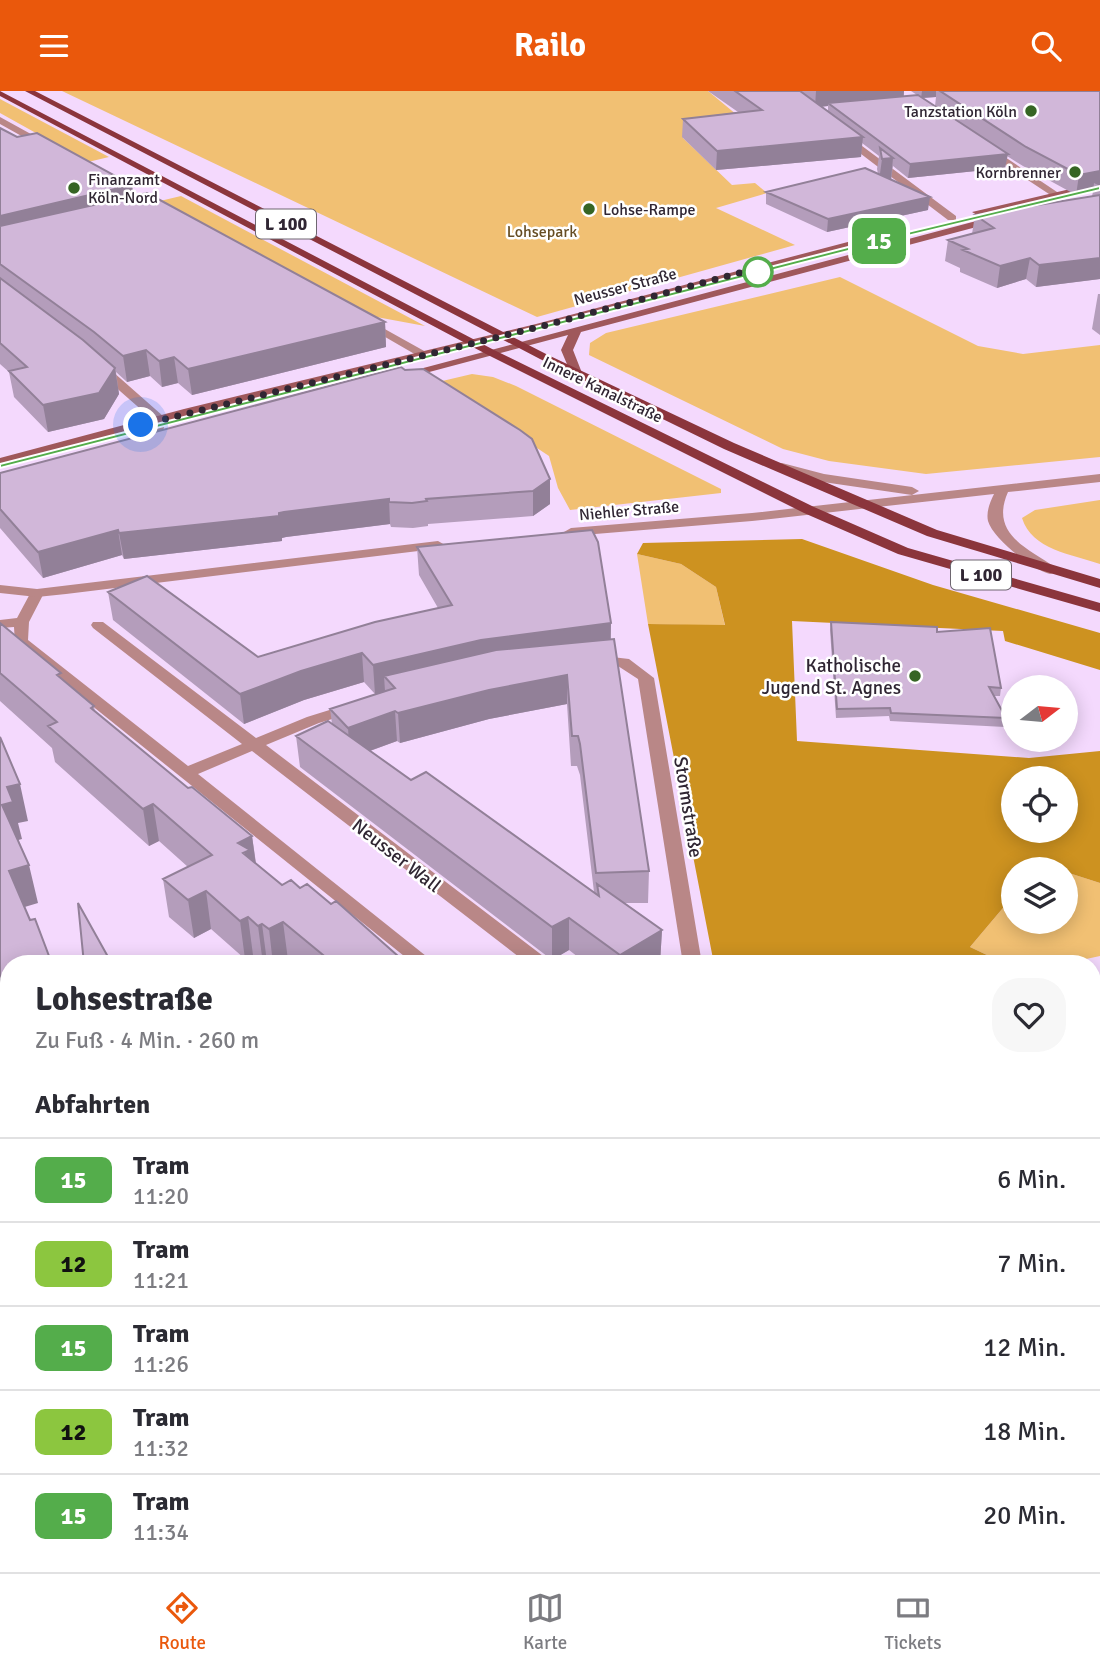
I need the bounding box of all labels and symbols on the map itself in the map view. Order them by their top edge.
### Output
place label: Tanzstation Köln [904,102,1017,122]
marker: Tanzstation Köln [1023,103,1039,119]
place label: Kornbrenner [975,163,1061,183]
marker: Kornbrenner [1067,164,1083,180]
place label: Finanzamt Köln-Nord [88,170,160,208]
marker: Finanzamt Köln-Nord [66,180,82,196]
place label: Lohse-Rampe [603,200,695,220]
marker: Lohse-Rampe [581,201,597,217]
road number: L 100 [256,209,316,239]
line badge: 15 [848,218,910,264]
park label: Lohsepark [507,222,577,242]
unlabelled marker [743,257,773,287]
street label: Neusser Straße [572,264,679,310]
street label: Innere Kanalstraße [539,352,666,428]
your location [123,407,158,442]
street label: Niehler Straße [578,497,680,525]
road number: L 100 [951,561,1011,589]
place label: Katholische Jugend St. Agnes [762,654,901,700]
marker: Katholische Jugend St. Agnes [907,668,923,684]
north arrow [1001,675,1078,753]
street label: Stormstraße [668,755,708,859]
street label: Neusser Wall [347,814,446,898]

